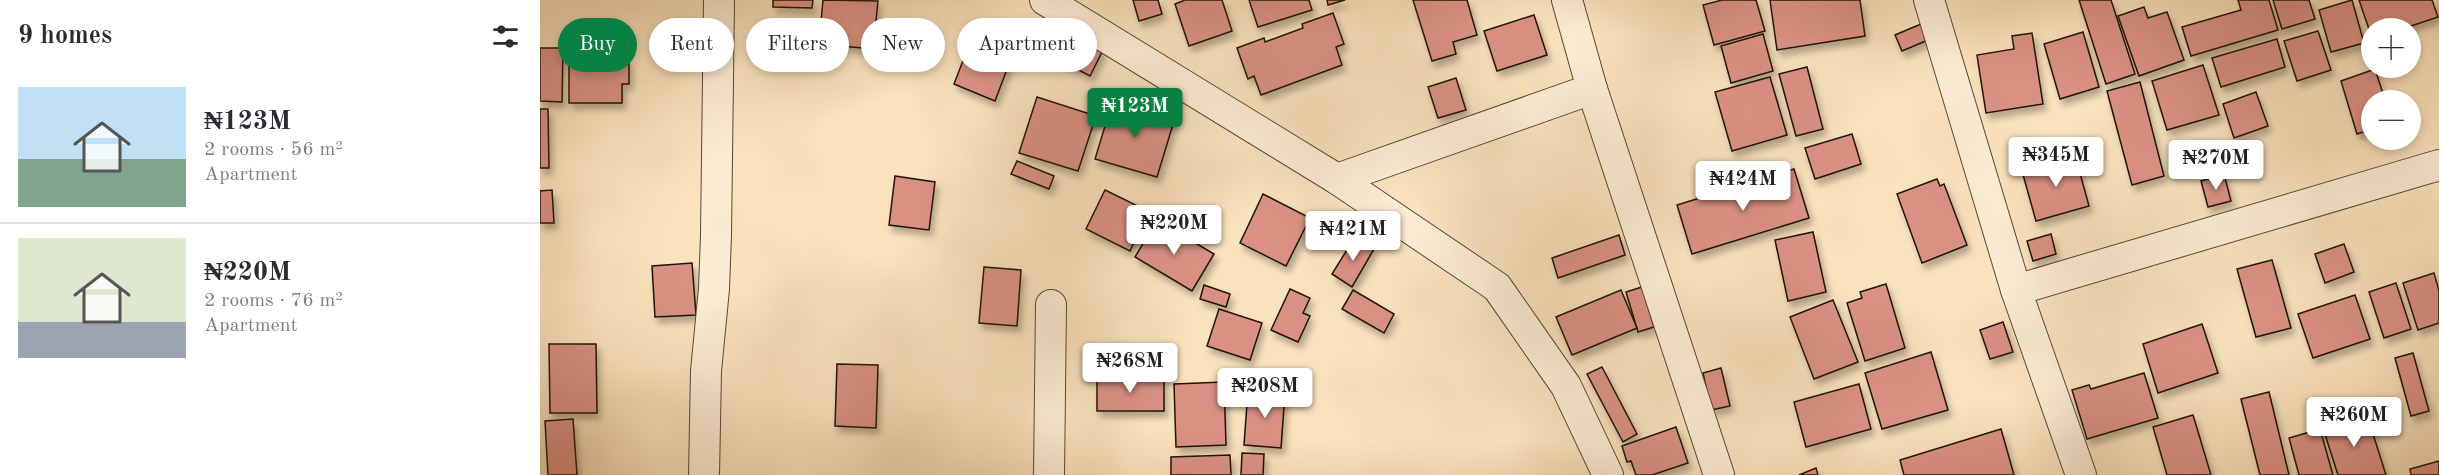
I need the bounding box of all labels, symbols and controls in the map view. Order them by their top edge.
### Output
chip: Buy [558,18,637,72]
chip: Rent [649,18,734,72]
chip: Filters [746,18,849,72]
chip: New [861,18,945,72]
chip: Apartment [957,18,1097,72]
map controls [2361,18,2421,150]
button: + [2361,18,2421,78]
icon: filters [489,20,522,53]
text: 9 homes [18,23,112,49]
pin: ₦123M [1093,88,1177,139]
button: − [2361,90,2421,150]
text: ₦123M [1101,97,1169,117]
text: ₦123M [204,109,291,135]
icon: home [66,111,138,183]
pin: ₦345M [2014,137,2098,188]
text: 2 rooms · 56 m² [204,140,343,160]
pin: ₦270M [2174,140,2258,191]
text: ₦345M [2022,146,2090,166]
text: ₦270M [2182,149,2250,169]
pin: ₦424M [1701,161,1785,212]
text: Apartment [204,165,298,185]
text: ₦424M [1709,170,1777,190]
pin: ₦220M [1132,205,1216,256]
pin: ₦421M [1311,211,1395,262]
text: ₦220M [1140,214,1208,234]
text: ₦421M [1319,220,1387,240]
text: ₦220M [204,260,291,286]
icon: home [66,262,138,334]
text: 2 rooms · 76 m² [204,291,343,311]
text: Apartment [204,316,298,336]
pin: ₦268M [1088,343,1172,394]
text: ₦268M [1096,352,1164,372]
pin: ₦208M [1223,368,1307,419]
text: ₦208M [1231,377,1299,397]
pin: ₦260M [2312,397,2396,448]
text: ₦260M [2320,406,2388,426]

